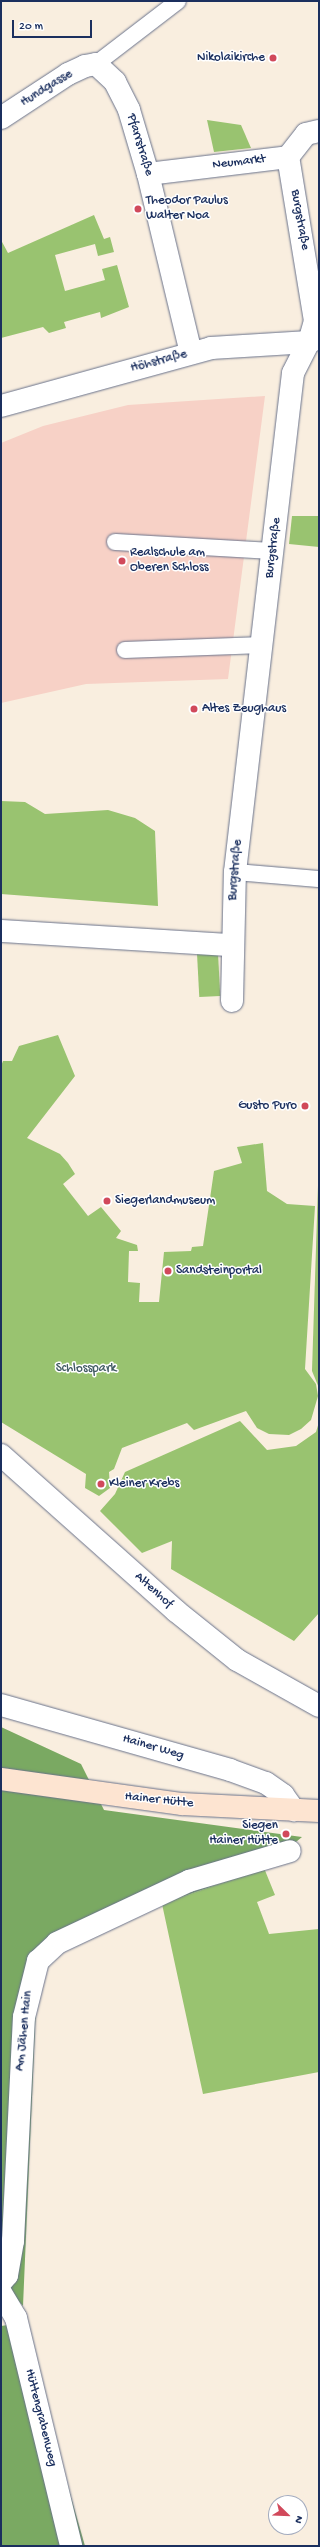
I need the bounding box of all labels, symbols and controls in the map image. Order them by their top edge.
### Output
scale bar [14,12,94,38]
text: 20 m [19,20,43,34]
place label: Nikolaikirche [197,50,265,66]
marker: Nikolaikirche [268,53,278,63]
street label: Hundgasse [18,67,76,111]
street label: Pfarrstraße [122,112,156,178]
street label: Neumarkt [212,152,266,174]
street label: Burgstraße [286,188,312,252]
place label: Theodor Paulus Walter Noa [146,194,228,225]
marker: Theodor Paulus Walter Noa [133,204,143,214]
street label: Höhstraße [129,347,189,377]
street label: Burgstraße [263,517,285,579]
place label: Realschule am Oberen Schloss [130,546,209,577]
marker: Realschule am Oberen Schloss [117,556,127,566]
place label: Altes Zeughaus [202,701,286,717]
marker: Altes Zeughaus [189,704,199,714]
street label: Burgstraße [226,839,246,901]
place label: Gusto Puro [238,1098,297,1114]
marker: Gusto Puro [300,1101,310,1111]
place label: Siegerlandmuseum [115,1193,215,1209]
marker: Siegerlandmuseum [102,1196,112,1206]
place label: Sandsteinportal [176,1263,262,1279]
marker: Sandsteinportal [163,1266,173,1276]
park label: Schlosspark [56,1361,116,1377]
place label: Kleiner Krebs [109,1476,179,1492]
marker: Kleiner Krebs [96,1479,106,1489]
street label: Altenhof [131,1570,175,1612]
street label: Hainer Weg [120,1732,186,1764]
street label: Hainer Hütte [124,1790,194,1812]
place label: Siegen Hainer Hütte [209,1819,278,1850]
marker: Siegen Hainer Hütte [281,1829,291,1839]
street label: Am Jähen Hain [13,1990,37,2072]
street label: Hüttengrabenweg [20,2368,60,2468]
north arrow [268,2495,308,2535]
text: N [291,2514,305,2525]

